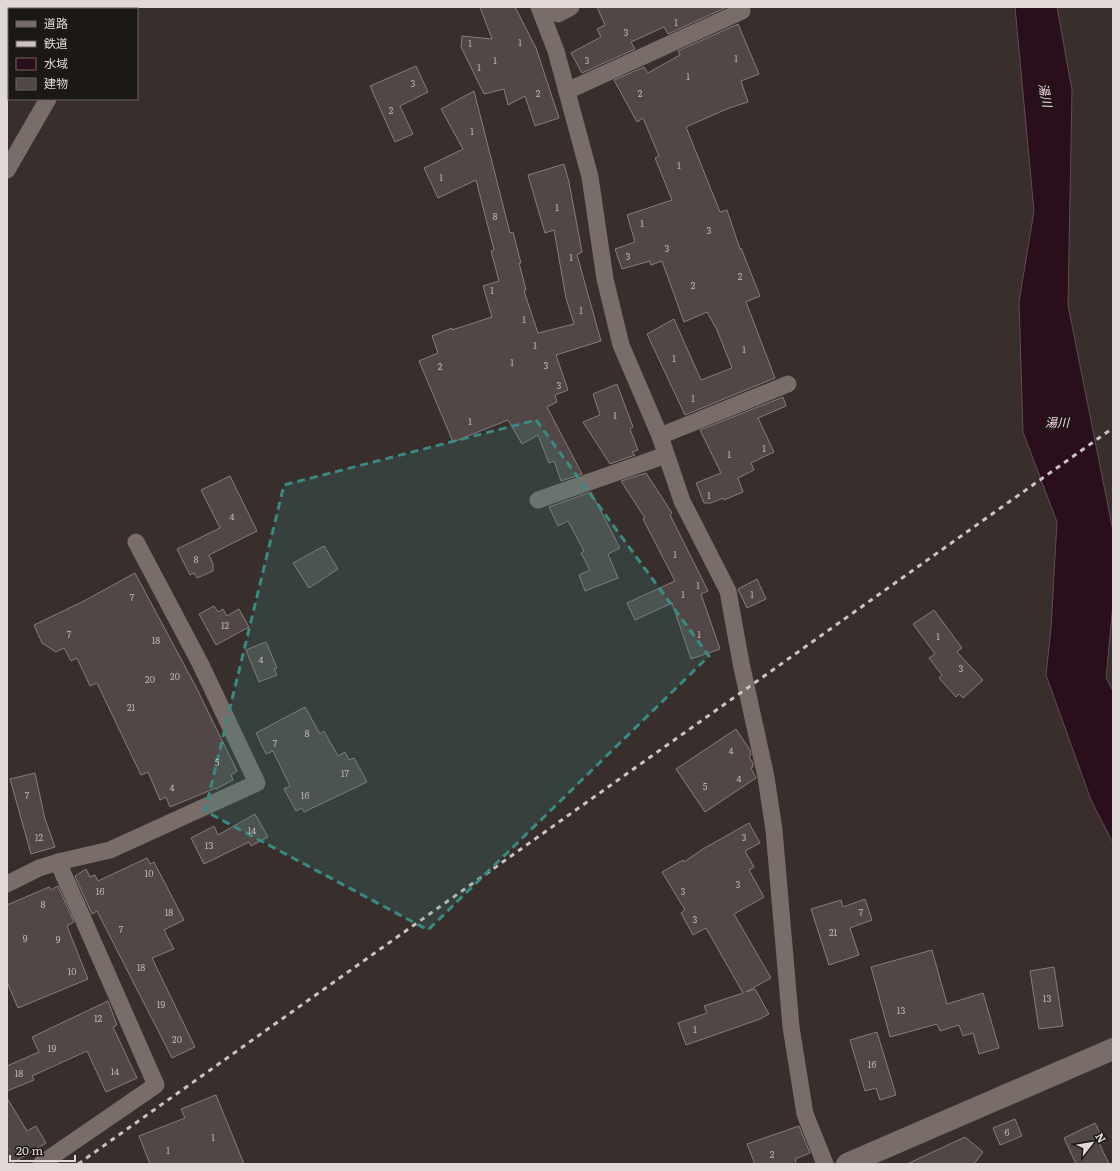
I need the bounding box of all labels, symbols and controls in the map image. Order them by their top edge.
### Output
legend [8,8,138,100]
text: 道路 [44,14,68,32]
house number: 1 [674,15,678,29]
house number: 3 [624,25,629,39]
text: 鉄道 [44,34,68,52]
house number: 1 [518,35,522,49]
house number: 1 [468,36,472,50]
house number: 1 [734,51,738,65]
house number: 1 [493,53,497,67]
house number: 3 [585,53,590,67]
text: 水域 [44,54,68,72]
house number: 1 [477,60,481,74]
house number: 1 [686,69,690,83]
text: 建物 [44,74,68,92]
house number: 3 [411,76,416,90]
water label: 湯川 [1035,81,1058,110]
house number: 2 [536,86,541,100]
house number: 2 [638,86,643,100]
house number: 2 [389,103,394,117]
house number: 1 [470,124,474,138]
house number: 1 [677,158,681,172]
house number: 1 [439,170,443,184]
house number: 1 [555,200,559,214]
house number: 8 [493,209,498,223]
house number: 1 [640,216,644,230]
house number: 3 [707,223,712,237]
house number: 3 [665,241,670,255]
house number: 3 [626,249,631,263]
house number: 1 [569,250,573,264]
house number: 2 [738,269,743,283]
house number: 2 [691,278,696,292]
house number: 1 [490,283,494,297]
house number: 1 [579,303,583,317]
house number: 1 [522,312,526,326]
house number: 1 [533,338,537,352]
house number: 1 [742,342,746,356]
house number: 1 [672,351,676,365]
house number: 1 [510,355,514,369]
house number: 3 [544,358,549,372]
house number: 2 [438,359,443,373]
house number: 3 [557,378,562,392]
house number: 1 [691,391,695,405]
house number: 1 [613,408,617,422]
water label: 湯川 [1045,413,1071,431]
house number: 1 [468,414,472,428]
house number: 1 [762,441,766,455]
house number: 1 [727,447,731,461]
house number: 1 [707,488,711,502]
house number: 4 [230,509,235,523]
house number: 1 [673,547,677,561]
house number: 8 [194,552,199,566]
house number: 1 [696,578,700,592]
house number: 1 [681,587,685,601]
house number: 1 [750,587,754,601]
house number: 7 [130,590,135,604]
house number: 12 [221,618,230,632]
house number: 7 [67,627,72,641]
house number: 1 [697,627,701,641]
house number: 1 [936,629,940,643]
house number: 18 [152,633,160,647]
house number: 4 [259,652,264,666]
house number: 3 [959,661,964,675]
house number: 20 [170,669,180,683]
house number: 20 [145,672,155,686]
house number: 21 [127,700,135,714]
house number: 8 [305,726,310,740]
house number: 7 [273,736,278,750]
house number: 4 [729,743,734,757]
house number: 5 [215,755,220,769]
house number: 17 [341,766,349,780]
house number: 4 [737,771,742,785]
house number: 5 [703,779,708,793]
house number: 4 [170,780,175,794]
house number: 7 [25,788,30,802]
house number: 16 [301,788,309,802]
house number: 14 [248,823,256,837]
house number: 12 [35,830,44,844]
house number: 3 [742,830,747,844]
house number: 13 [205,838,213,852]
house number: 10 [145,866,153,880]
house number: 3 [736,877,741,891]
house number: 16 [96,884,104,898]
house number: 3 [681,884,686,898]
house number: 8 [41,897,46,911]
house number: 18 [165,905,173,919]
house number: 7 [859,905,864,919]
house number: 3 [693,912,698,926]
house number: 7 [119,922,124,936]
house number: 21 [829,925,837,939]
house number: 9 [23,931,28,945]
house number: 9 [56,932,61,946]
house number: 18 [137,960,145,974]
house number: 10 [68,964,76,978]
house number: 13 [1043,991,1051,1005]
house number: 19 [157,997,165,1011]
house number: 13 [897,1003,905,1017]
house number: 12 [94,1011,103,1025]
house number: 1 [693,1022,697,1036]
house number: 20 [172,1032,182,1046]
house number: 19 [48,1041,56,1055]
house number: 16 [868,1057,876,1071]
house number: 14 [111,1064,119,1078]
house number: 18 [15,1066,23,1080]
north arrow [1072,1123,1112,1163]
house number: 6 [1005,1125,1010,1139]
text: N [1092,1129,1111,1145]
house number: 1 [211,1130,215,1144]
scale bar [10,1137,75,1163]
text: 20 m [16,1141,43,1159]
house number: 1 [166,1143,170,1157]
house number: 2 [770,1147,775,1161]

